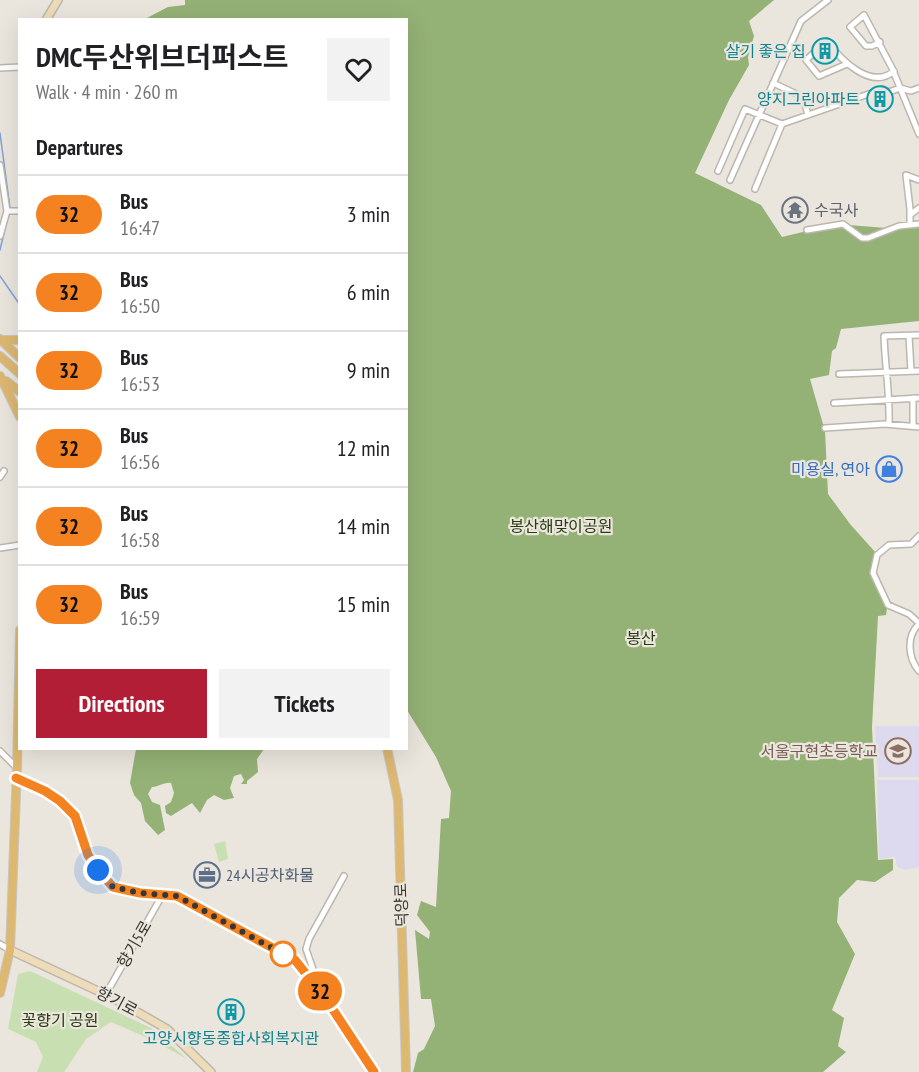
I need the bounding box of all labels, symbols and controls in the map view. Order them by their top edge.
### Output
building icon: 살기 좋은 집 [810,36,840,66]
text: DMC두산위브더퍼스트 [36,38,288,75]
button: heart [327,38,390,101]
place label: 살기 좋은 집 [726,41,806,61]
text: Walk · 4 min · 260 m [36,79,178,105]
building icon: 양지그린아파트 [865,84,895,114]
place label: 양지그린아파트 [757,89,860,109]
text: Departures [36,133,123,161]
text: Bus [120,187,148,215]
temple icon: 수국사 [780,195,810,225]
text: 3 min [347,200,390,228]
place label: 수국사 [814,200,858,220]
text: 32 [59,201,79,228]
text: 16:47 [120,215,160,241]
text: Bus [120,265,148,293]
text: 6 min [347,278,390,306]
text: 32 [59,279,79,306]
text: 16:50 [120,293,160,319]
text: Bus [120,343,148,371]
text: 9 min [347,356,390,384]
text: 32 [59,357,79,384]
text: 16:53 [120,371,160,397]
text: Bus [120,421,148,449]
text: 12 min [337,434,390,462]
text: 32 [59,435,79,462]
text: 16:56 [120,449,160,475]
shop icon: 미용실, 연아 [874,454,904,484]
place label: 미용실, 연아 [791,459,870,479]
text: Bus [120,499,148,527]
text: 14 min [337,512,390,540]
text: 32 [59,513,79,540]
park label: 봉산해맞이공원 [509,516,613,536]
text: 16:58 [120,527,160,553]
text: Bus [120,577,148,605]
text: 15 min [337,590,390,618]
text: 32 [59,591,79,618]
text: 16:59 [120,605,160,631]
park label: 봉산 [626,628,656,648]
button: Directions [36,669,207,738]
button: Tickets [219,669,390,738]
school or university icon: 서울구현초등학교 [883,736,913,766]
place label: 서울구현초등학교 [760,741,878,761]
your location [83,855,113,885]
office icon: 24시공차화물 [192,860,222,890]
place label: 24시공차화물 [226,865,314,885]
street label: 덕양로 [390,882,412,927]
street label: 향기5로 [112,917,156,971]
unlabelled marker [270,941,296,967]
line badge: 32 [293,972,347,1010]
text: 32 [310,978,330,1005]
street label: 향기로 [93,982,141,1020]
building icon: 고양시향동종합사회복지관 [216,997,246,1027]
park label: 꽃향기 공원 [22,1010,99,1030]
place label: 고양시향동종합사회복지관 [143,1028,320,1048]

